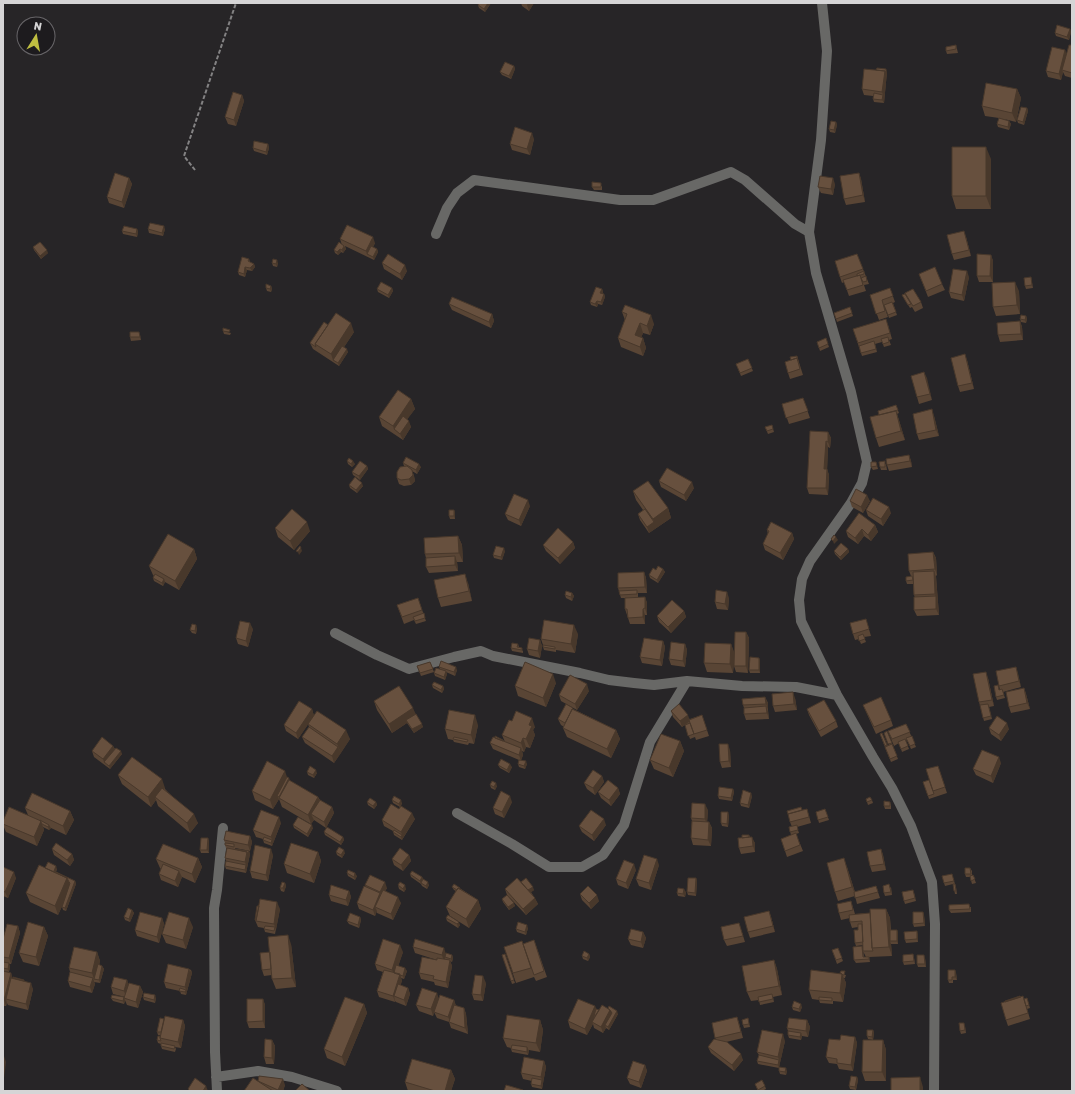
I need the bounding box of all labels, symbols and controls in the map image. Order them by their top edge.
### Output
north arrow [16,16,56,56]
text: N [33,20,43,34]

